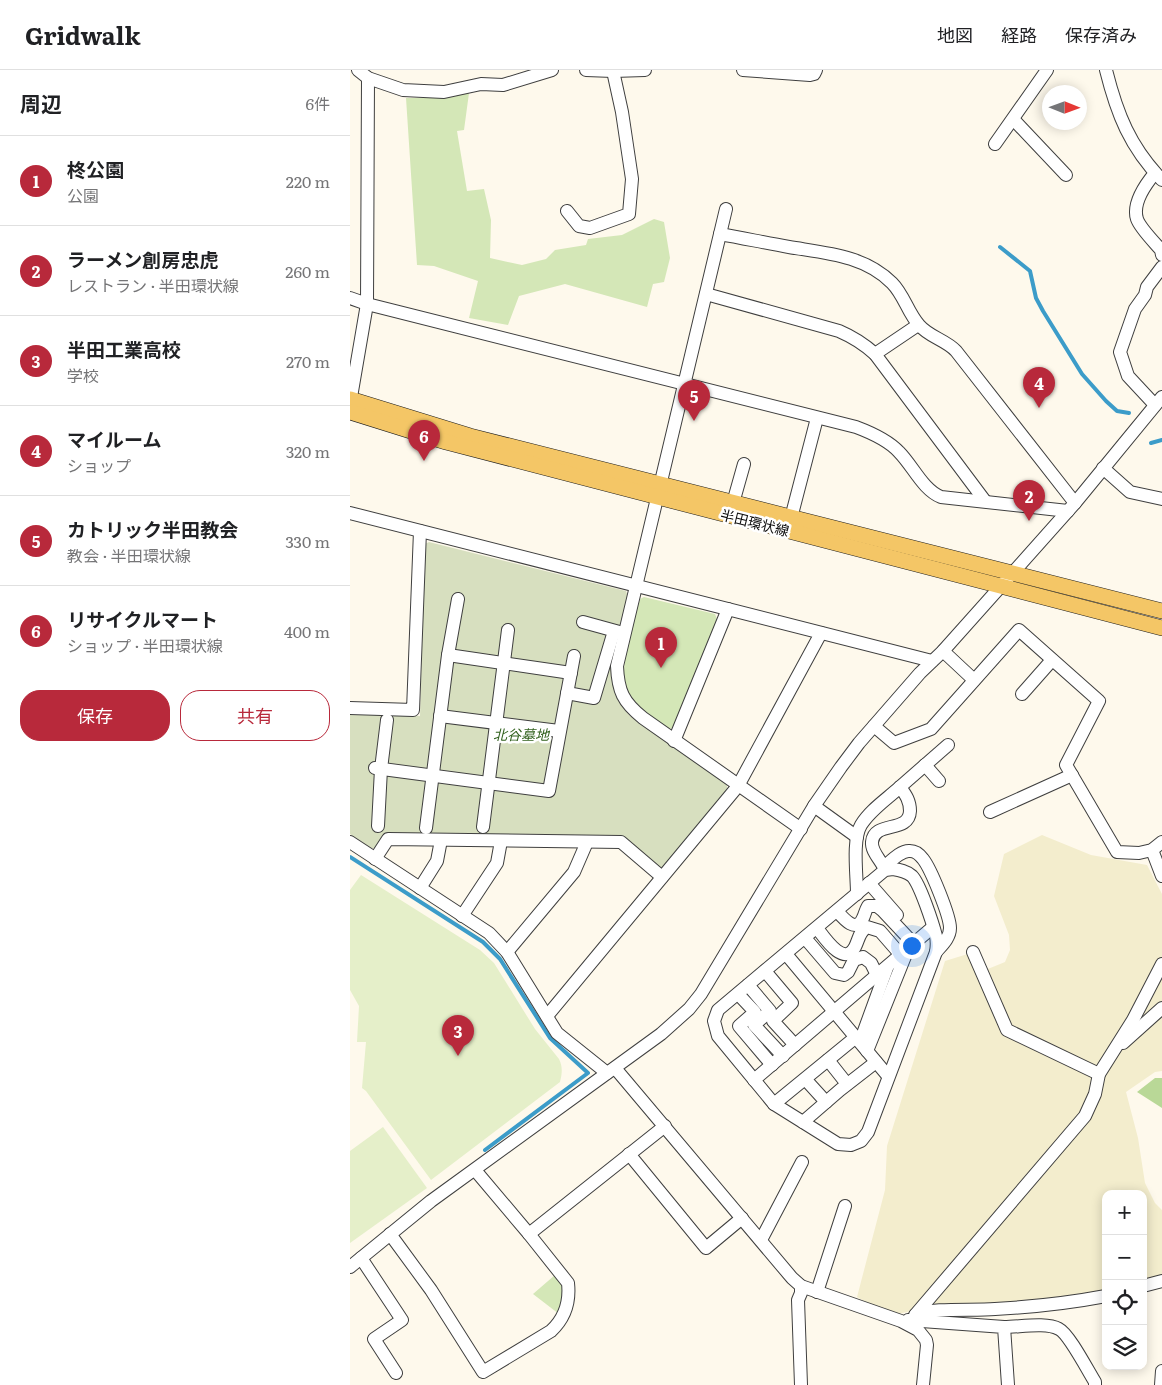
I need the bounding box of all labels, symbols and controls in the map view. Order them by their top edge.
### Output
text: Gridwalk [25,17,141,52]
text: 地図 [937,21,973,48]
text: 経路 [1001,21,1037,48]
text: 保存済み [1065,21,1137,48]
north arrow [1042,85,1087,130]
text: 周辺 [20,87,62,118]
text: 6件 [305,91,330,115]
text: 柊公園 [67,155,124,183]
text: 1 [33,169,39,193]
text: 220 m [286,169,330,193]
text: 公園 [67,183,99,207]
text: ラーメン創房忠虎 [67,245,218,273]
text: 2 [32,259,40,283]
text: 260 m [285,259,330,283]
text: レストラン · 半田環状線 [67,273,239,297]
text: 半田工業高校 [67,335,181,363]
text: 3 [32,349,40,373]
text: 270 m [286,349,330,373]
text: 学校 [67,363,99,387]
pin: 4 [1023,367,1055,408]
pin: 5 [678,380,710,421]
pin: 6 [408,420,440,461]
text: マイルーム [67,425,161,453]
text: 4 [31,439,41,463]
text: 320 m [286,439,330,463]
text: ショップ [67,453,131,477]
pin: 2 [1013,480,1045,521]
street label: 半田環状線 [719,504,791,540]
text: カトリック半田教会 [67,515,238,543]
text: 5 [32,529,40,553]
text: 330 m [285,529,330,553]
text: 教会 · 半田環状線 [67,543,191,567]
text: リサイクルマート [67,605,218,633]
text: 6 [31,619,41,643]
text: 400 m [284,619,330,643]
pin: 1 [645,627,677,668]
text: ショップ · 半田環状線 [67,633,223,657]
button: 保存 [20,690,170,741]
button: 共有 [180,690,330,741]
park label: 北谷墓地 [493,724,551,744]
your location [899,933,925,959]
pin: 3 [442,1015,474,1056]
map controls [1102,1190,1147,1370]
button: + [1102,1190,1147,1235]
button: − [1102,1235,1147,1280]
button: locate [1102,1280,1147,1325]
button: layers [1102,1325,1147,1370]

